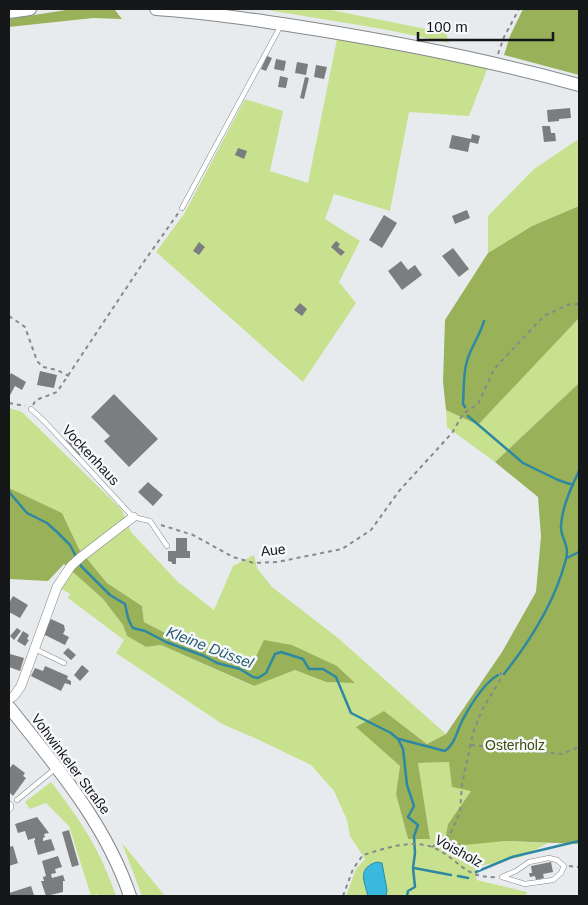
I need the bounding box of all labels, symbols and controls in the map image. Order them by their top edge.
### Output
scale bar [418,10,553,42]
text: 100 m [426,18,468,35]
street label: Vockenhaus [59,422,123,488]
street label: Aue [260,541,286,559]
water label: Kleine Düssel [164,623,256,672]
street label: Vohwinkeler Straße [28,711,114,817]
park label: Osterholz [485,737,545,753]
street label: Voisholz [432,831,486,871]

